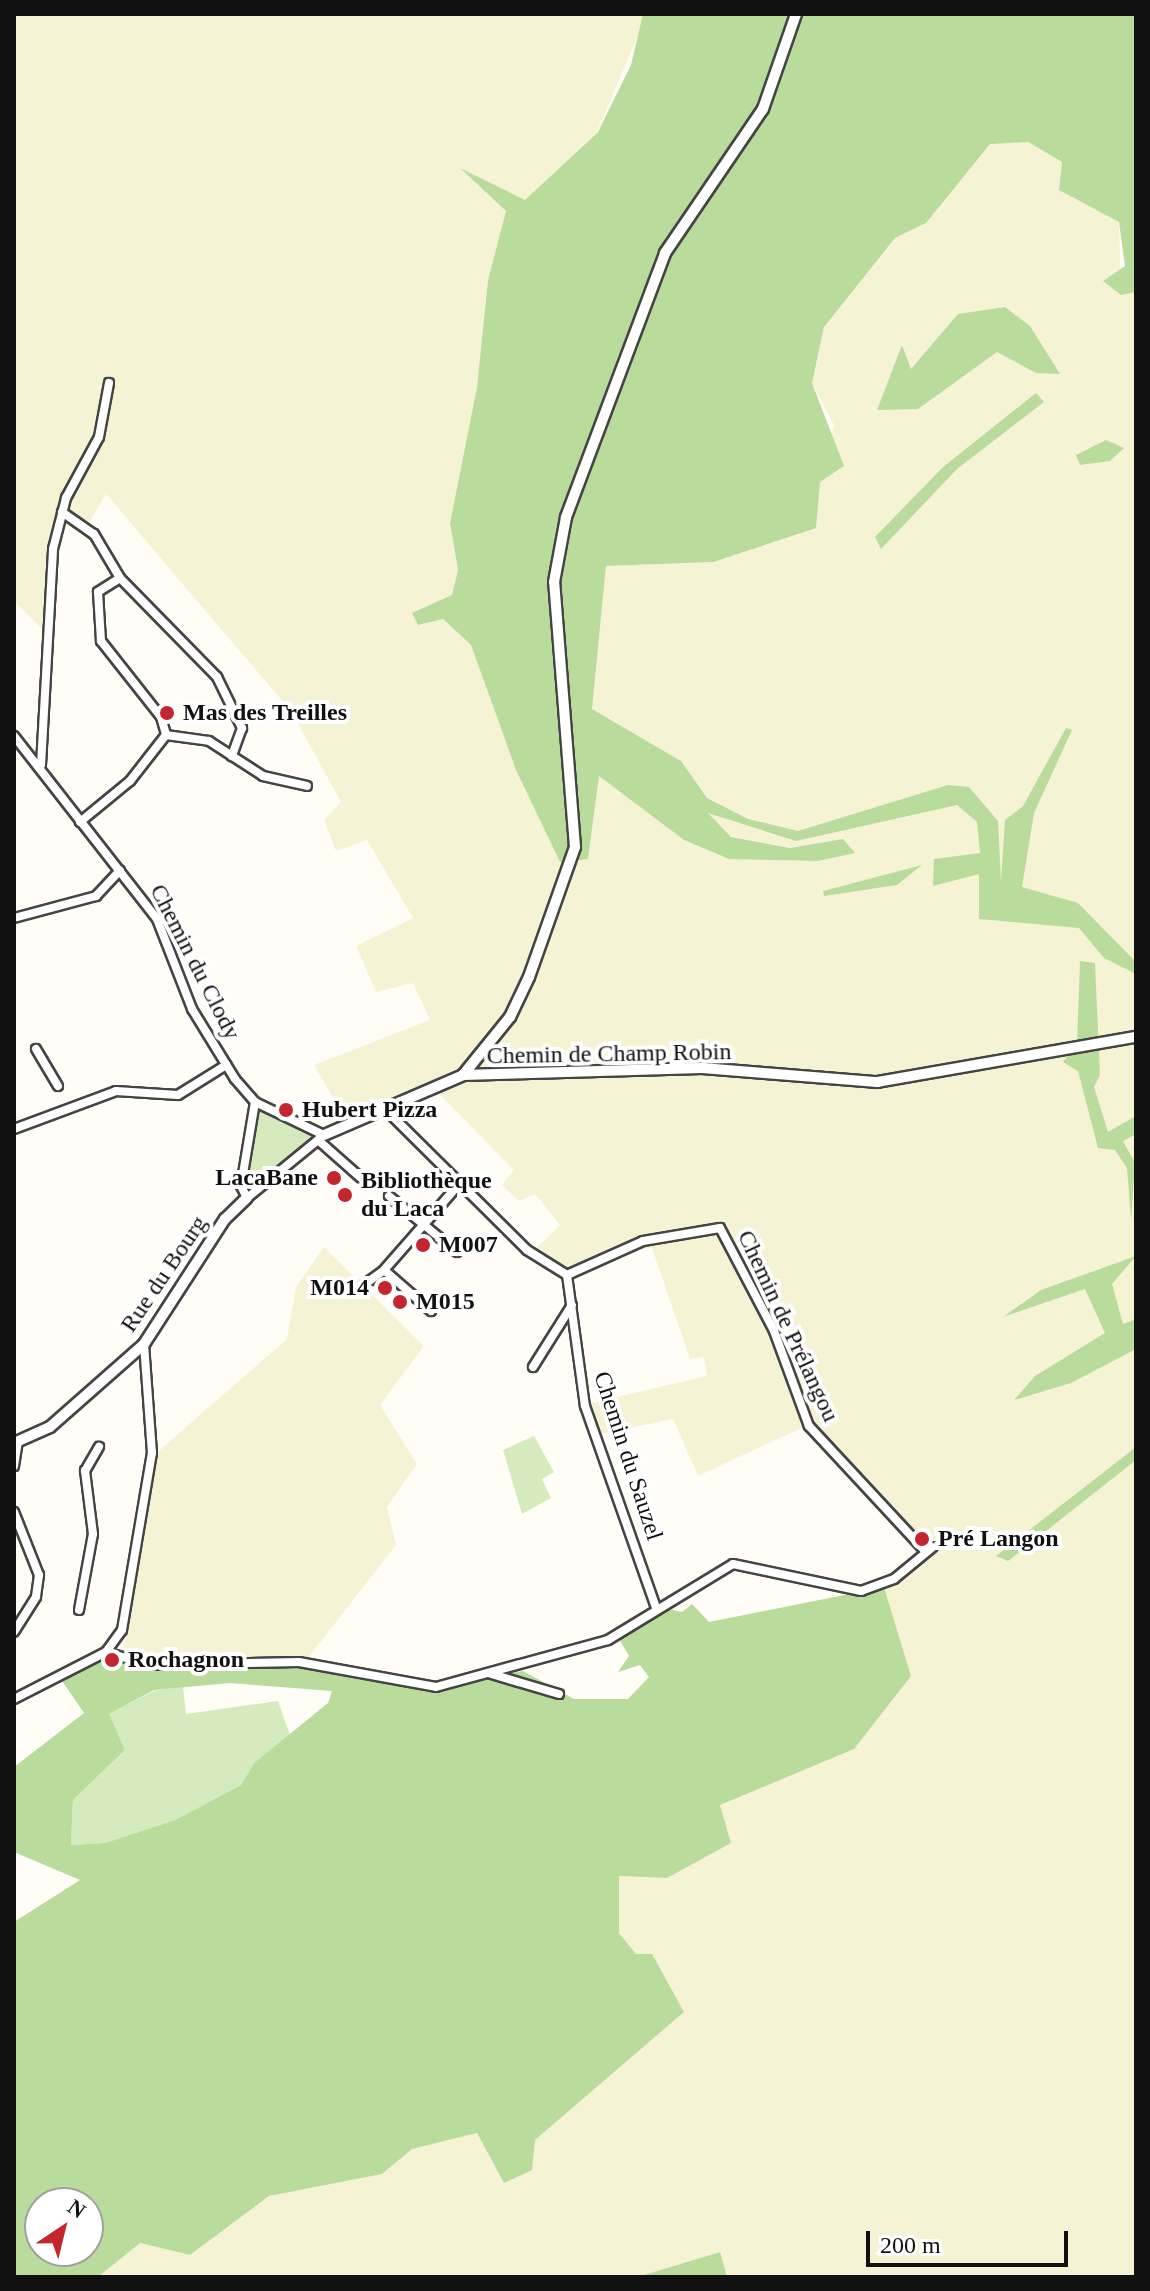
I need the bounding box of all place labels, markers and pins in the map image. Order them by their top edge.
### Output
place label: Mas des Treilles [183,699,347,727]
marker: Mas des Treilles [158,704,176,722]
place label: Hubert Pizza [302,1096,437,1124]
marker: Hubert Pizza [277,1101,295,1119]
place label: LacaBane [215,1164,318,1192]
place label: Bibliothèque du Laca [361,1167,492,1223]
marker: LacaBane [325,1169,343,1187]
marker: Bibliothèque du Laca [336,1186,354,1204]
place label: M007 [439,1231,498,1259]
marker: M007 [414,1236,432,1254]
place label: M014 [310,1274,369,1302]
marker: M014 [376,1279,394,1297]
place label: M015 [416,1288,475,1316]
marker: M015 [391,1293,409,1311]
place label: Pré Langon [938,1525,1059,1553]
marker: Pré Langon [913,1530,931,1548]
place label: Rochagnon [128,1646,244,1674]
marker: Rochagnon [103,1651,121,1669]

